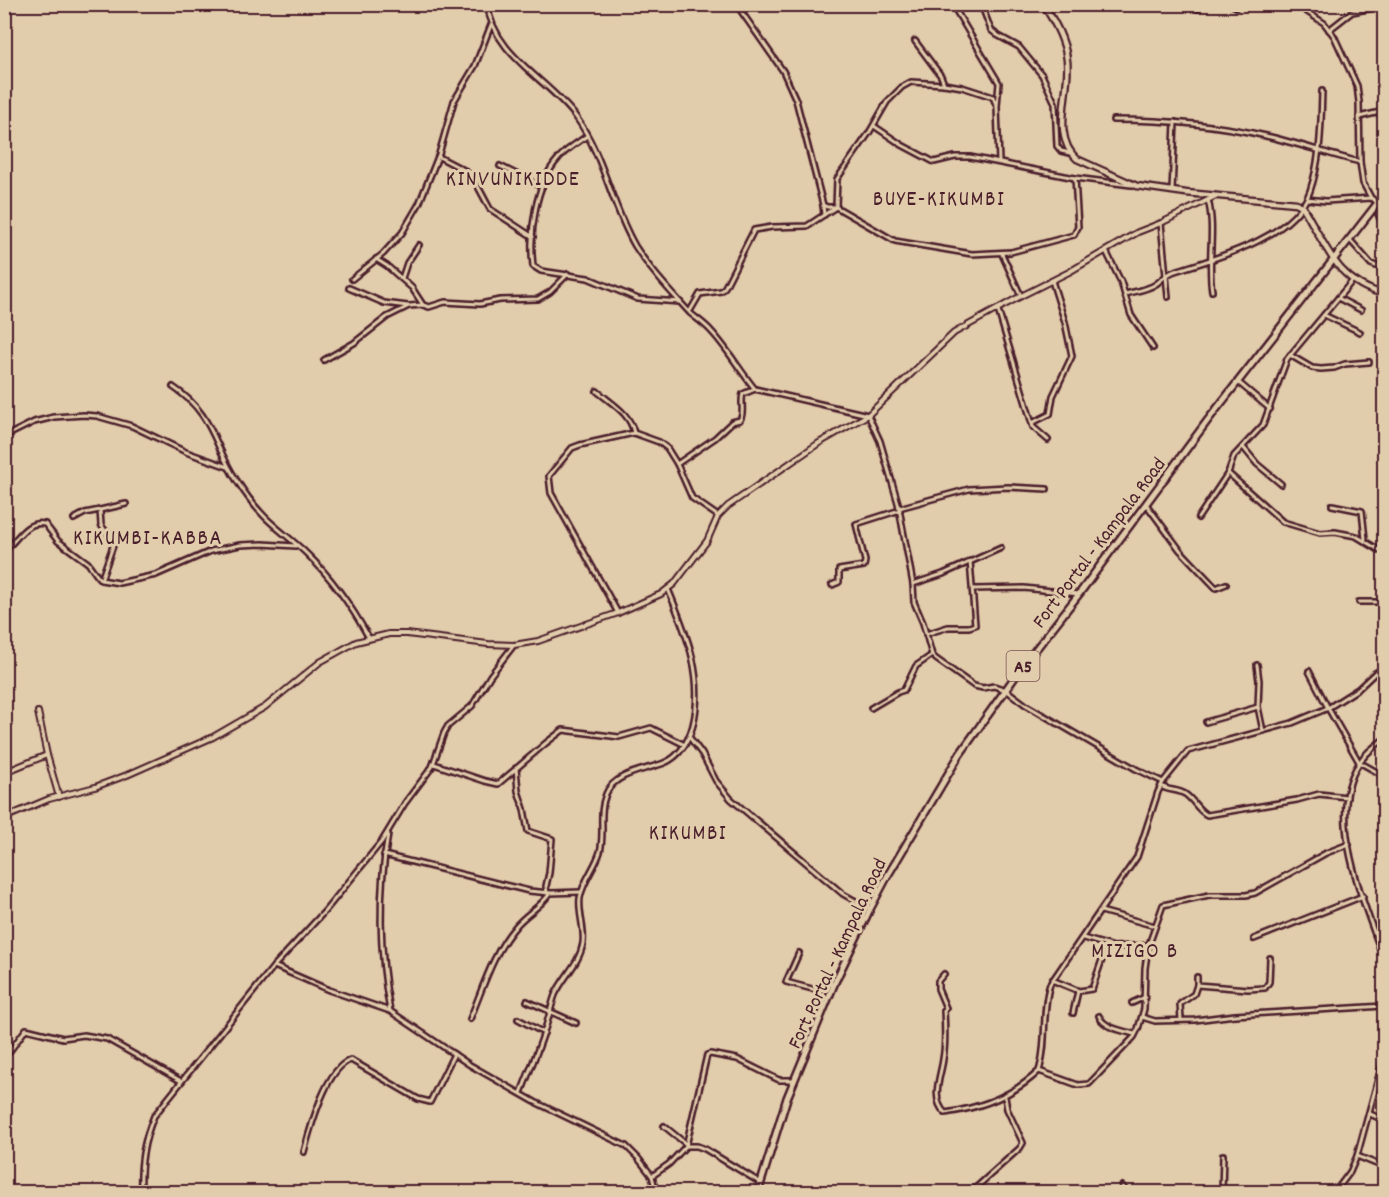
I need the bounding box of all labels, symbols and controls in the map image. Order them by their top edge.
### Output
district label: KINVUNIKIDDE [446,165,580,196]
district label: BUYE-KIKUMBI [873,185,1005,216]
street label: Fort Portal - Kampala Road [1027,453,1174,635]
district label: KIKUMBI-KABBA [73,524,223,555]
road number: A5 [1006,651,1040,681]
district label: KIKUMBI [649,819,727,850]
street label: Fort Portal - Kampala Road [782,854,895,1054]
district label: MIZIGO B [1091,937,1179,968]

